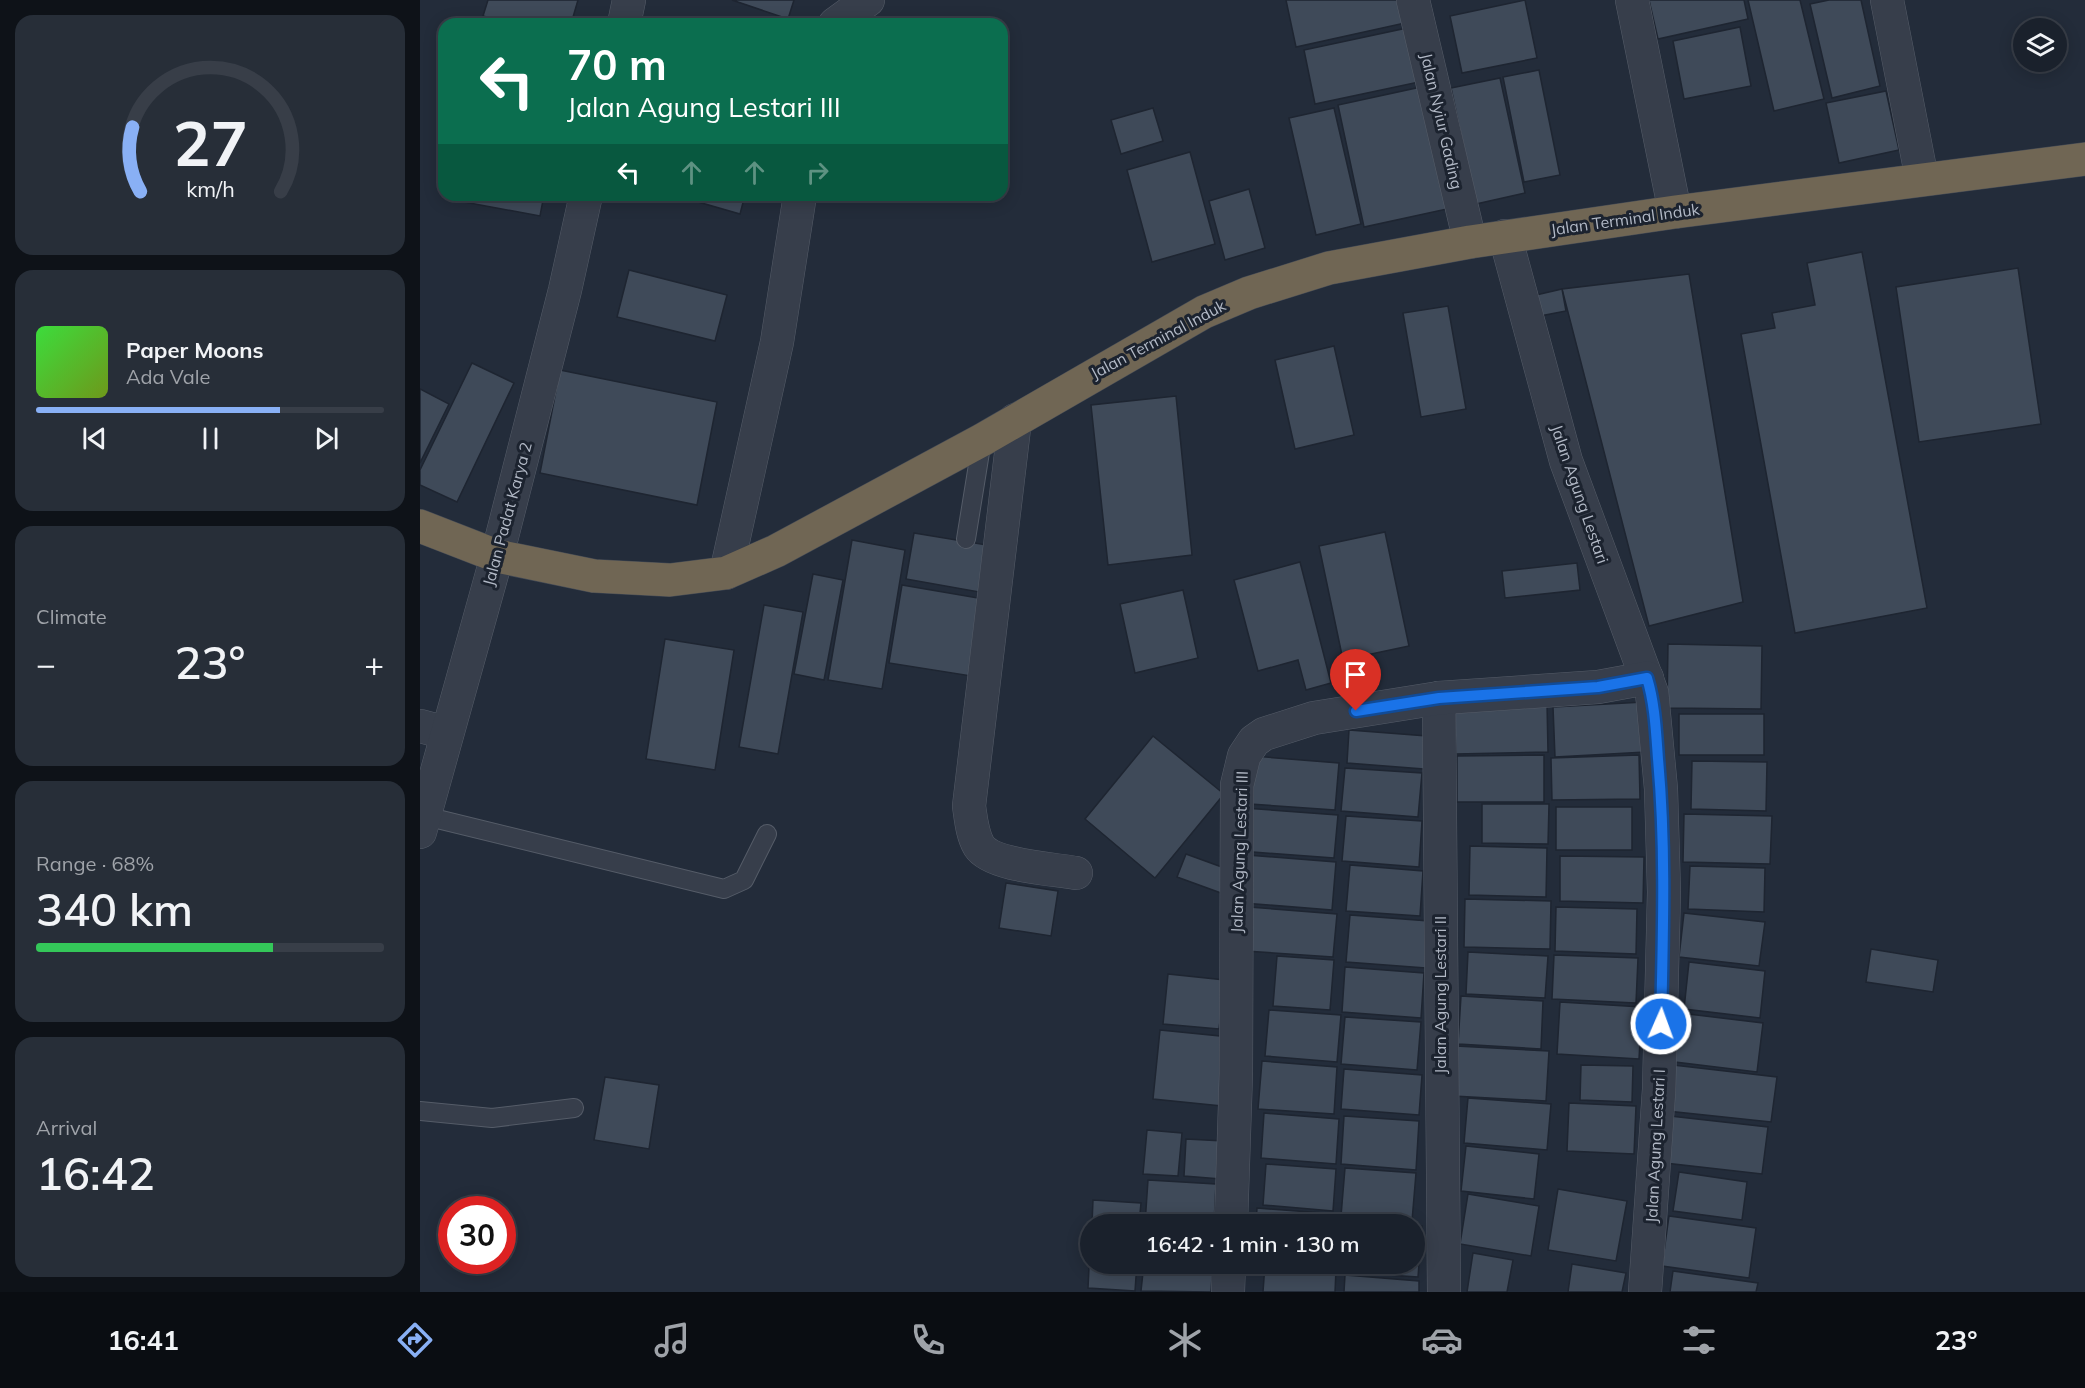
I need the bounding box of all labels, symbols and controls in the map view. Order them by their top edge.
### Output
map controls [2013,18,2067,72]
button: layers [2013,18,2067,72]
text: 70 m [567,38,667,91]
icon: left [468,42,546,120]
street label: Jalan Nyiur Gading [1417,51,1467,191]
text: Jalan Agung Lestari III [567,90,841,124]
text: 27 [173,103,247,182]
icon: left [612,156,645,189]
icon: ahead [675,156,708,189]
icon: ahead [738,156,771,189]
icon: right [801,156,834,189]
text: km/h [186,176,234,203]
street label: Jalan Terminal Induk [1549,199,1702,239]
street label: Jalan Terminal Induk [1087,295,1230,383]
text: Paper Moons [126,336,264,364]
text: Ada Vale [126,364,210,389]
icon: previous [78,422,111,455]
icon: pause [194,422,227,455]
icon: next [310,422,343,455]
street label: Jalan Agung Lestari [1547,422,1613,566]
street label: Jalan Padat Karya 2 [478,440,536,588]
text: Climate [36,604,107,629]
text: 23° [175,634,245,690]
text: − [36,643,56,684]
text: + [364,643,384,684]
pin [1330,649,1381,711]
icon: arrive [1339,658,1372,691]
street label: Jalan Agung Lestari III [1226,771,1252,933]
text: Range · 68% [36,851,154,876]
text: 340 km [36,881,193,937]
street label: Jalan Agung Lestari II [1430,916,1450,1074]
position arrow [1629,992,1693,1056]
street label: Jalan Agung Lestari I [1641,1069,1669,1223]
text: Arrival [36,1115,97,1140]
text: 16:42 [36,1145,155,1201]
speed limit sign: 30 [438,1196,516,1274]
text: 16:42 · 1 min · 130 m [1145,1230,1360,1258]
icon: directions [394,1319,436,1361]
icon: music [651,1319,693,1361]
icon: phone [907,1319,949,1361]
icon: climate [1164,1319,1206,1361]
icon: car [1421,1319,1463,1361]
icon: filters [1678,1319,1720,1361]
text: 16:41 [107,1323,179,1357]
text: 23° [1935,1323,1977,1357]

